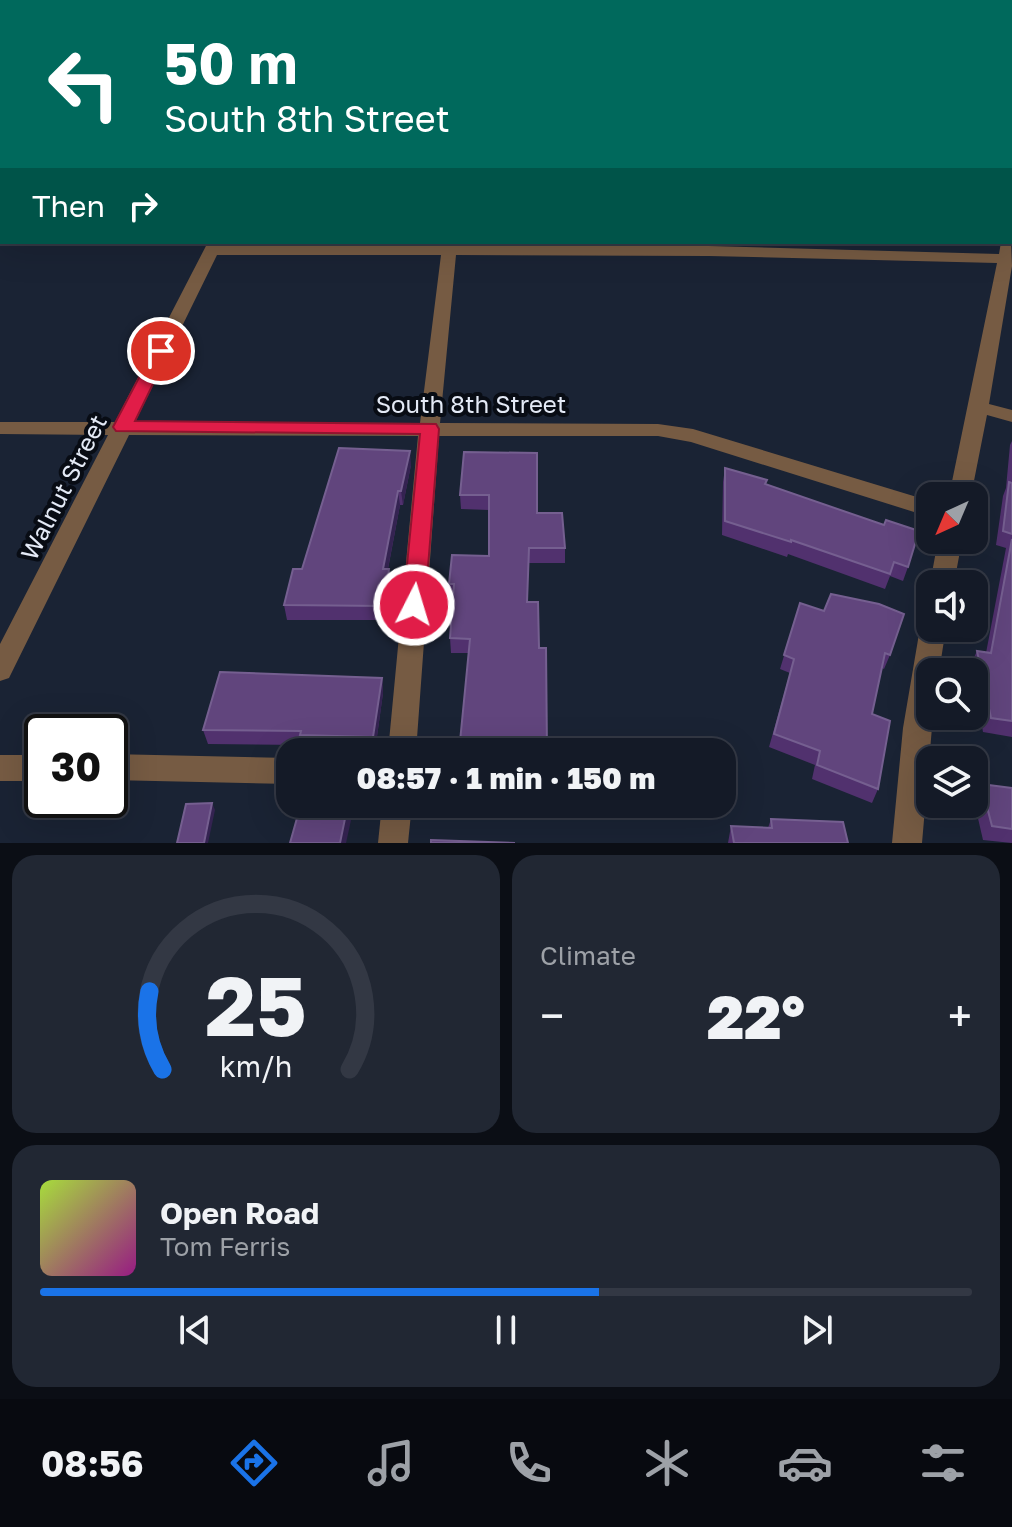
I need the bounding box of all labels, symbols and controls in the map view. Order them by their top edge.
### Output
text: 50 m [164,29,298,96]
icon: left [32,32,136,136]
text: South 8th Street [164,97,450,140]
icon: right [121,184,165,228]
text: Then [32,188,105,224]
pin [127,317,195,385]
icon: arrive [139,329,183,373]
street label: South 8th Street [376,389,566,418]
street label: Walnut Street [14,409,112,565]
north arrow [916,482,988,554]
map controls [916,482,988,818]
position arrow [372,563,456,647]
button: sound [916,570,988,642]
button: search [916,658,988,730]
speed limit sign: 30 [24,714,128,818]
button: layers [916,746,988,818]
text: 08:57 · 1 min · 150 m [357,760,655,796]
text: Climate [540,940,636,971]
text: 25 [205,954,307,1054]
text: 22° [707,980,805,1052]
text: − [540,989,564,1042]
text: + [948,989,972,1042]
text: km/h [220,1049,292,1083]
text: Open Road [160,1195,319,1231]
text: Tom Ferris [160,1231,290,1262]
icon: previous [173,1308,217,1352]
icon: pause [484,1308,528,1352]
icon: next [795,1308,839,1352]
icon: directions [226,1435,282,1491]
icon: music [363,1435,419,1491]
icon: phone [501,1435,557,1491]
icon: climate [639,1435,695,1491]
icon: car [777,1435,833,1491]
icon: filters [915,1435,971,1491]
text: 08:56 [41,1442,144,1485]

